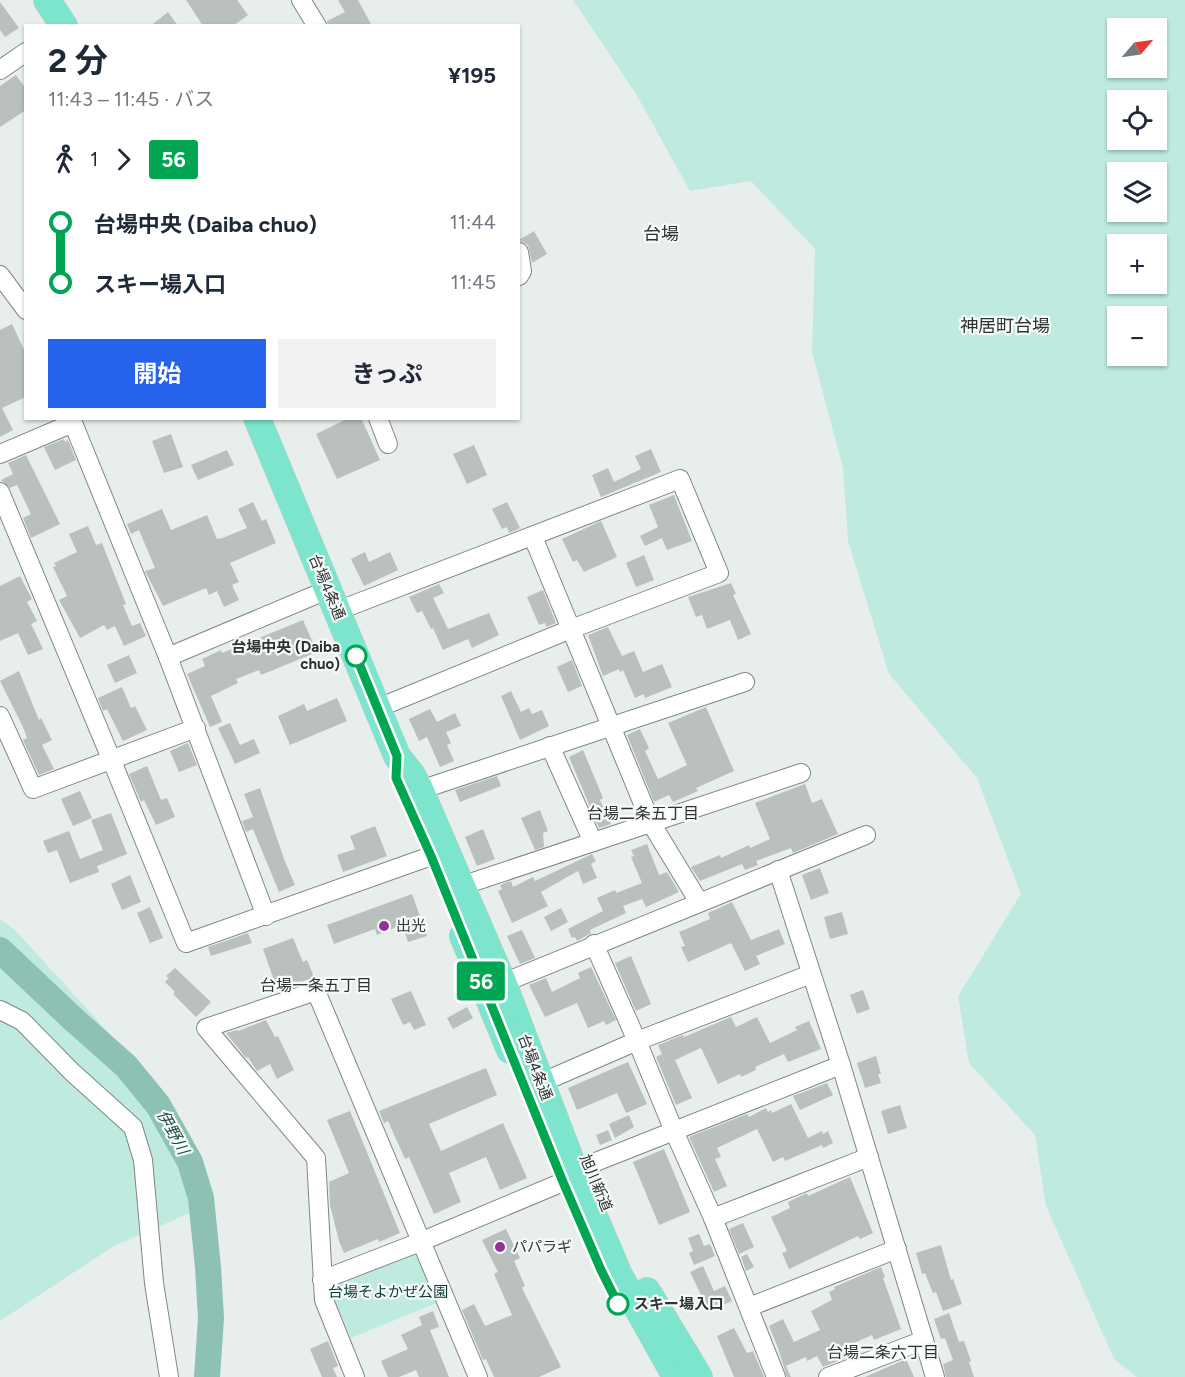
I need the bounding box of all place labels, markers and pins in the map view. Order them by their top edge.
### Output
place label: 台場中央 (Daiba chuo) [231,638,340,673]
marker: 台場中央 (Daiba chuo) [345,645,367,667]
place label: 出光 [396,917,426,935]
marker: 出光 [377,919,391,933]
place label: パパラギ [512,1238,572,1256]
marker: パパラギ [493,1240,507,1254]
marker: スキー場入口 [607,1293,629,1315]
place label: スキー場入口 [634,1295,724,1313]

